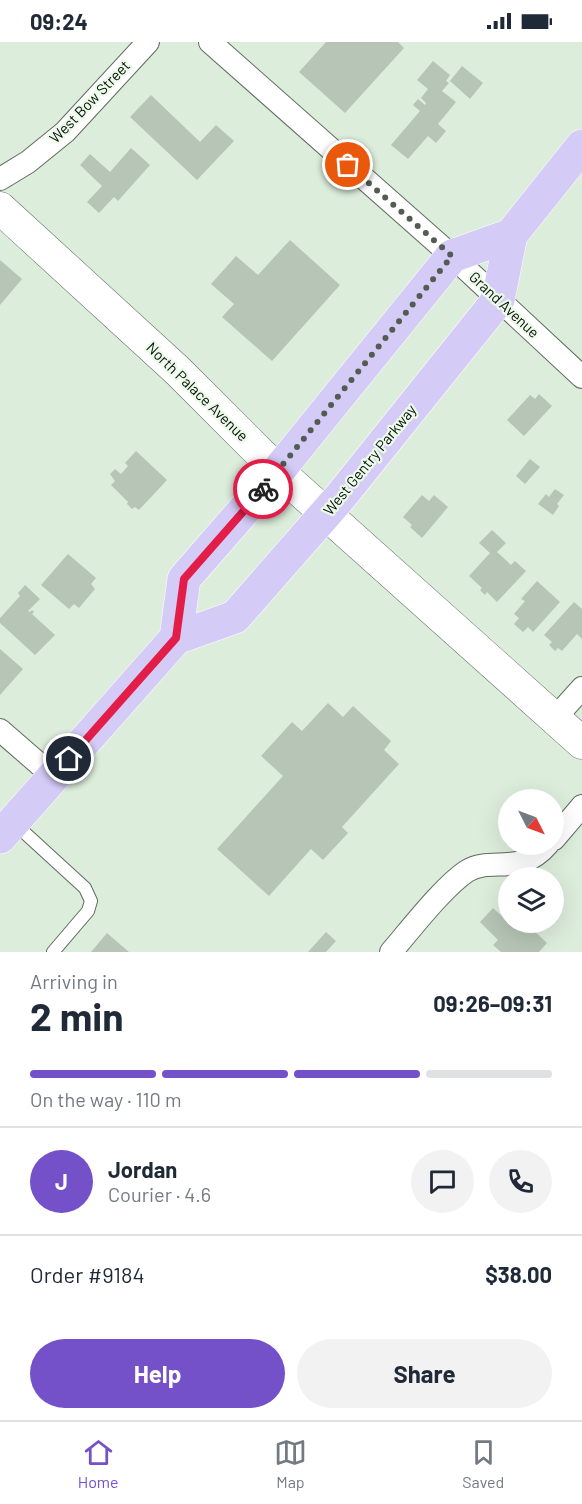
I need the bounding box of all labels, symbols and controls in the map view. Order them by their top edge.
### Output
text: 09:24 [30,8,88,34]
street label: West Bow Street [45,56,133,146]
pin [322,139,373,190]
icon: bag [331,148,364,181]
street label: Grand Avenue [466,267,543,341]
street label: North Palace Avenue [143,338,252,444]
street label: West Gentry Parkway [319,400,419,518]
courier [233,459,293,519]
icon: bike [247,473,280,506]
pin [43,733,94,784]
icon: home [52,742,85,775]
north arrow [498,789,564,855]
map controls [498,789,564,933]
button: layers [498,867,564,933]
text: Arriving in [30,969,118,993]
text: 09:26–09:31 [433,990,552,1016]
text: 2 min [30,992,123,1039]
text: On the way · 110 m [30,1087,181,1111]
button: chat [411,1150,474,1213]
button: phone [489,1150,552,1213]
text: Jordan [108,1156,177,1182]
text: J [55,1168,68,1194]
text: Courier · 4.6 [108,1182,211,1206]
text: Order #9184 [30,1261,145,1287]
text: $38.00 [485,1261,552,1287]
button: Help [30,1339,285,1408]
button: Share [297,1339,552,1408]
tab: Home [78,1436,119,1491]
tab: Map [274,1436,307,1491]
tab: Saved [462,1436,504,1491]

